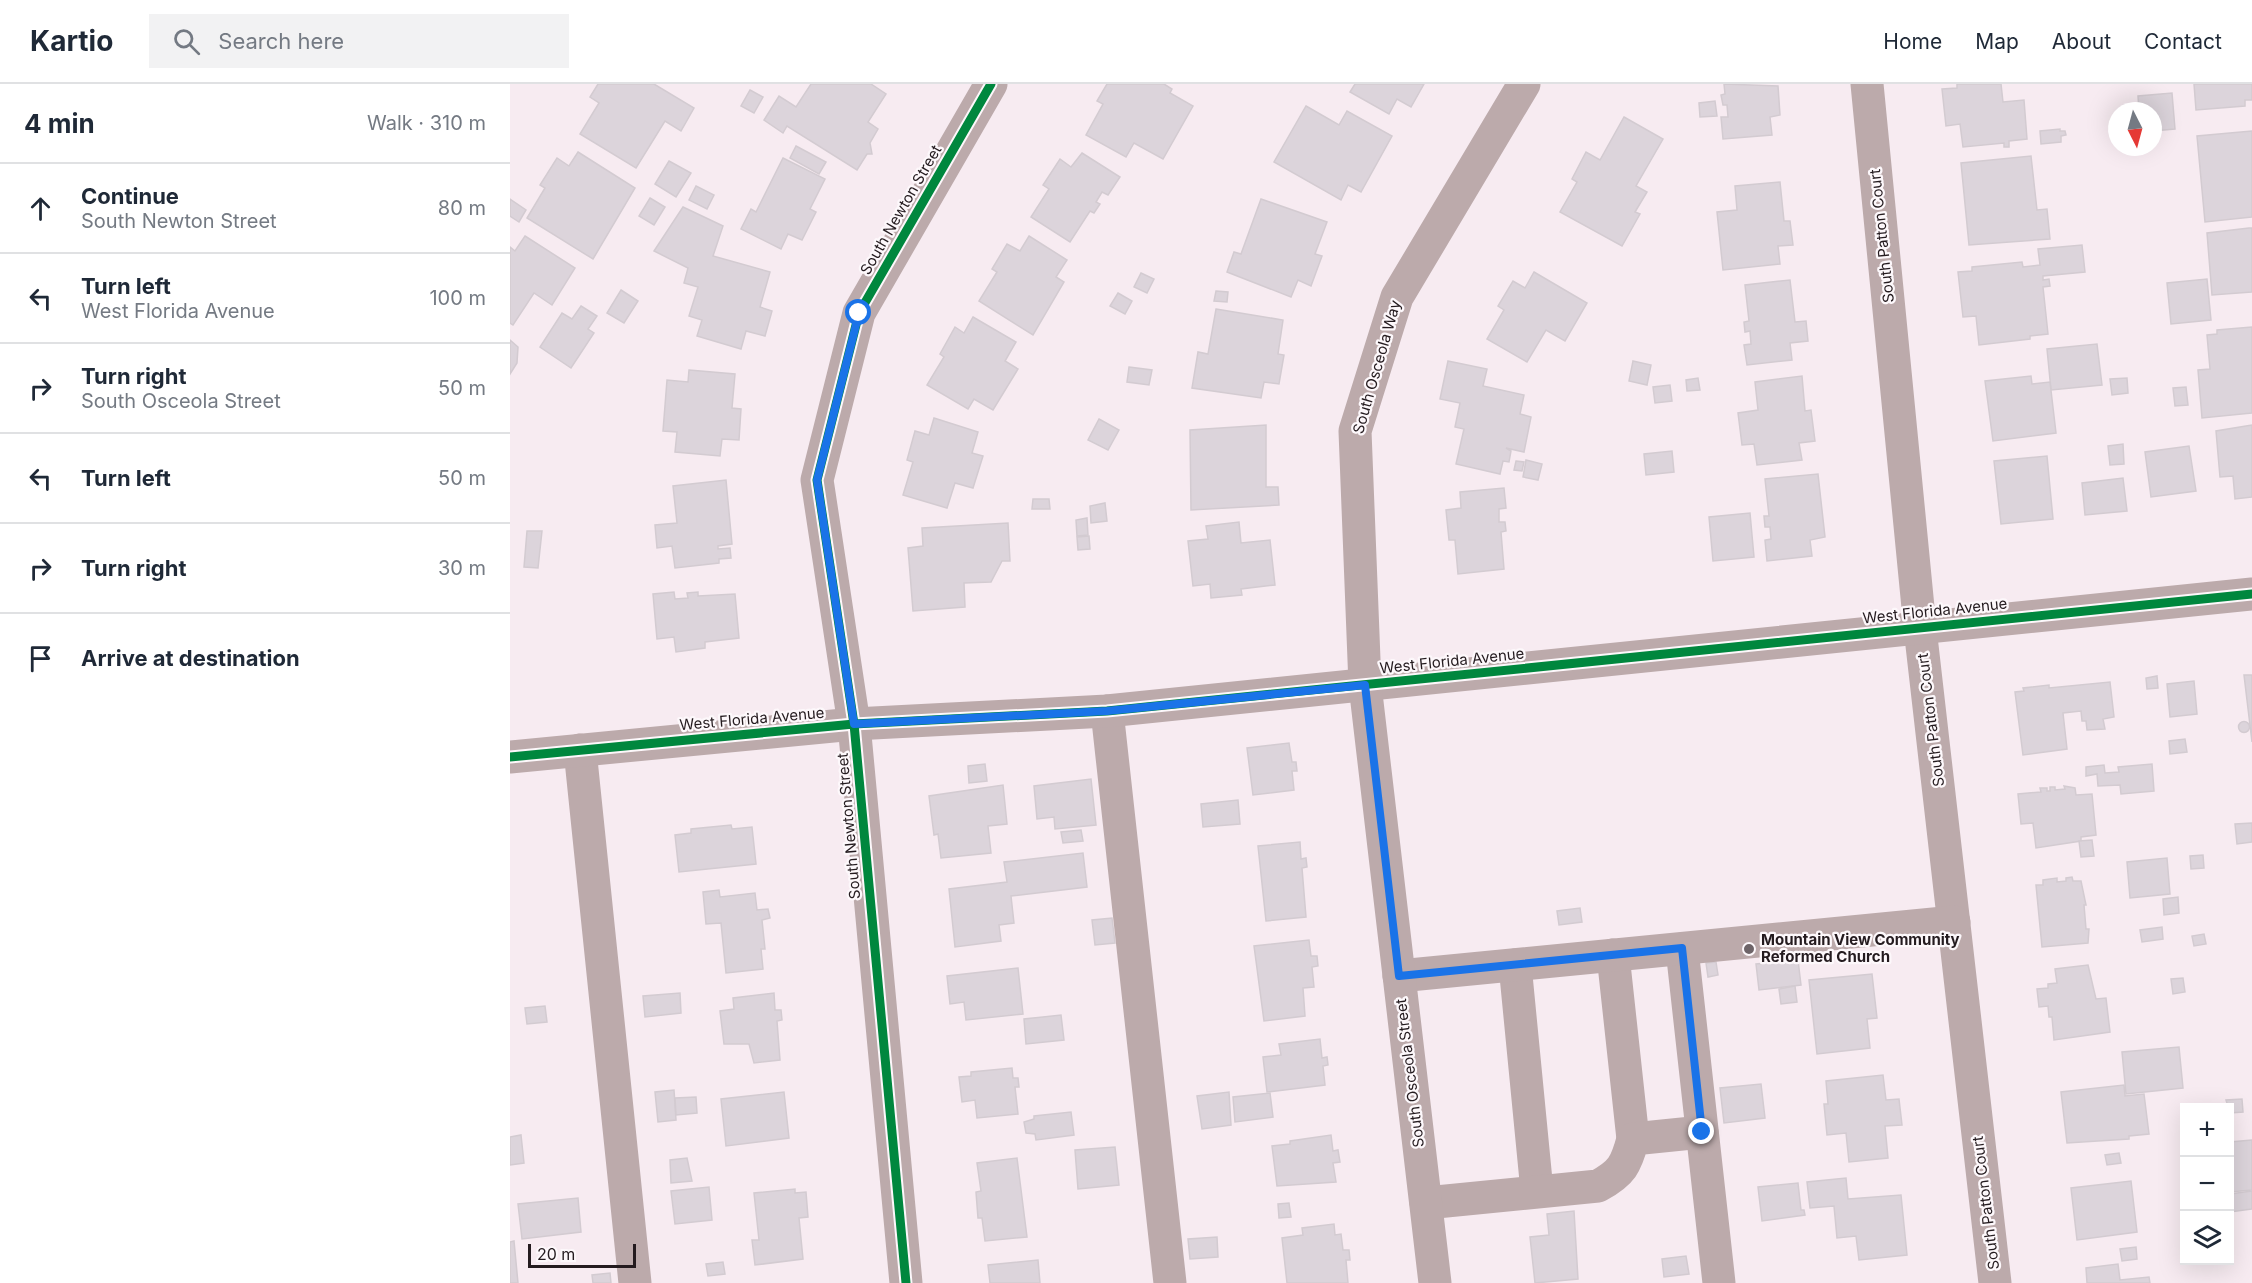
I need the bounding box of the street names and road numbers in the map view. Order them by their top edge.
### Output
street label: South Newton Street [856,141,946,278]
street label: South Patton Court [1865,168,1898,304]
street label: South Osceola Way [1348,297,1405,436]
street label: West Florida Avenue [1862,593,2008,628]
street label: West Florida Avenue [1379,643,1525,678]
street label: South Patton Court [1913,652,1948,788]
street label: West Florida Avenue [679,703,825,734]
street label: South Newton Street [833,752,864,900]
street label: South Osceola Street [1391,997,1428,1149]
street label: South Patton Court [1968,1135,2003,1271]

